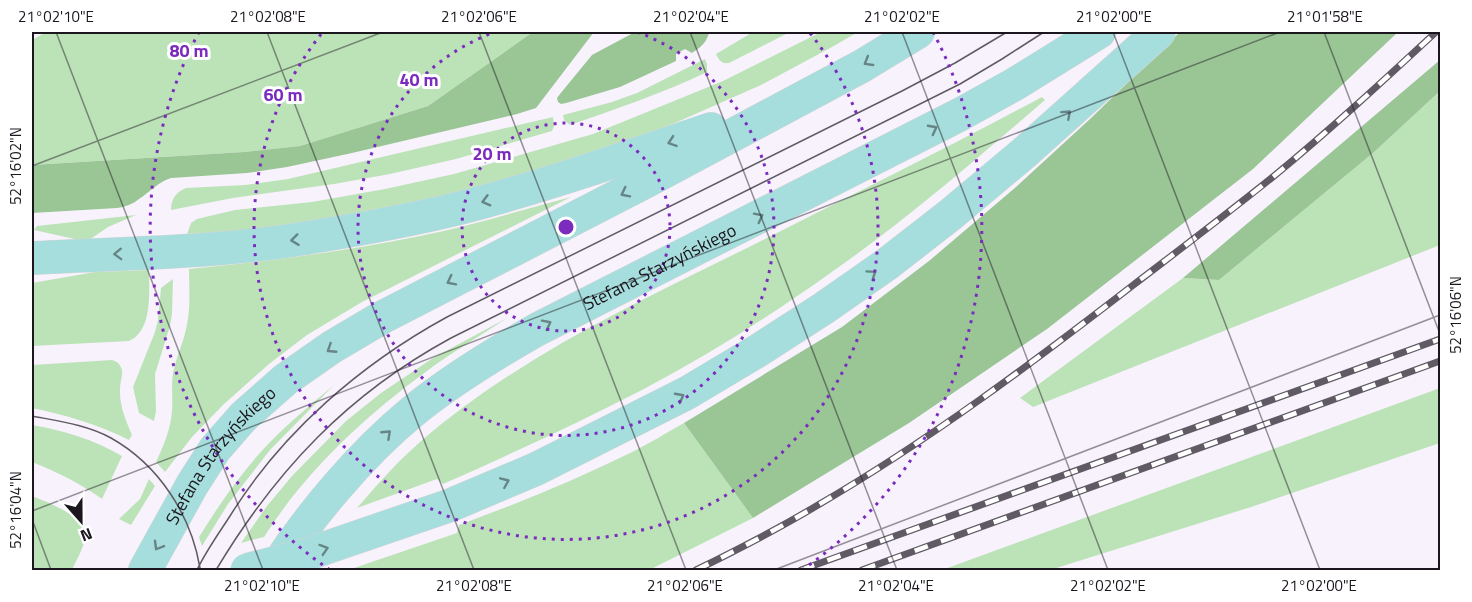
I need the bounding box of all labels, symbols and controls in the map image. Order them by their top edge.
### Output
text: 21°02'10"E [18,5,94,28]
text: 21°02'08"E [230,5,306,28]
text: 21°02'06"E [441,5,517,28]
text: 21°02'04"E [653,5,729,28]
text: 21°02'02"E [864,5,940,28]
text: 21°02'00"E [1076,5,1152,28]
text: 21°01'58"E [1287,5,1363,28]
text: 80 m [169,37,209,64]
one-way arrow [864,55,874,66]
text: 40 m [399,66,439,93]
text: 60 m [263,81,303,108]
one-way arrow [1060,110,1071,121]
one-way arrow [926,125,937,136]
text: 52°16'02"N [4,127,27,205]
one-way arrow [667,135,678,148]
text: 20 m [472,140,512,167]
one-way arrow [620,185,631,197]
one-way arrow [481,194,492,206]
one-way arrow [752,213,763,224]
street label: Stefana Starzyńskiego [578,216,741,317]
centre of rings [556,217,576,237]
one-way arrow [290,233,299,245]
one-way arrow [113,248,122,261]
one-way arrow [866,270,877,281]
one-way arrow [447,274,458,285]
text: 52°16'06"N [1444,276,1467,354]
one-way arrow [541,320,551,331]
one-way arrow [326,341,337,352]
street label: Stefana Starzyńskiego [159,380,282,530]
one-way arrow [674,393,684,404]
one-way arrow [380,431,391,442]
text: 52°16'04"N [4,471,27,549]
one-way arrow [498,477,509,489]
north arrow [51,491,111,551]
text: N [77,522,96,548]
one-way arrow [154,540,166,550]
one-way arrow [318,544,329,556]
text: 21°02'10"E [224,574,300,597]
text: 21°02'08"E [436,574,512,597]
text: 21°02'06"E [647,574,723,597]
text: 21°02'04"E [858,574,934,597]
text: 21°02'02"E [1070,574,1146,597]
text: 21°02'00"E [1281,574,1357,597]

